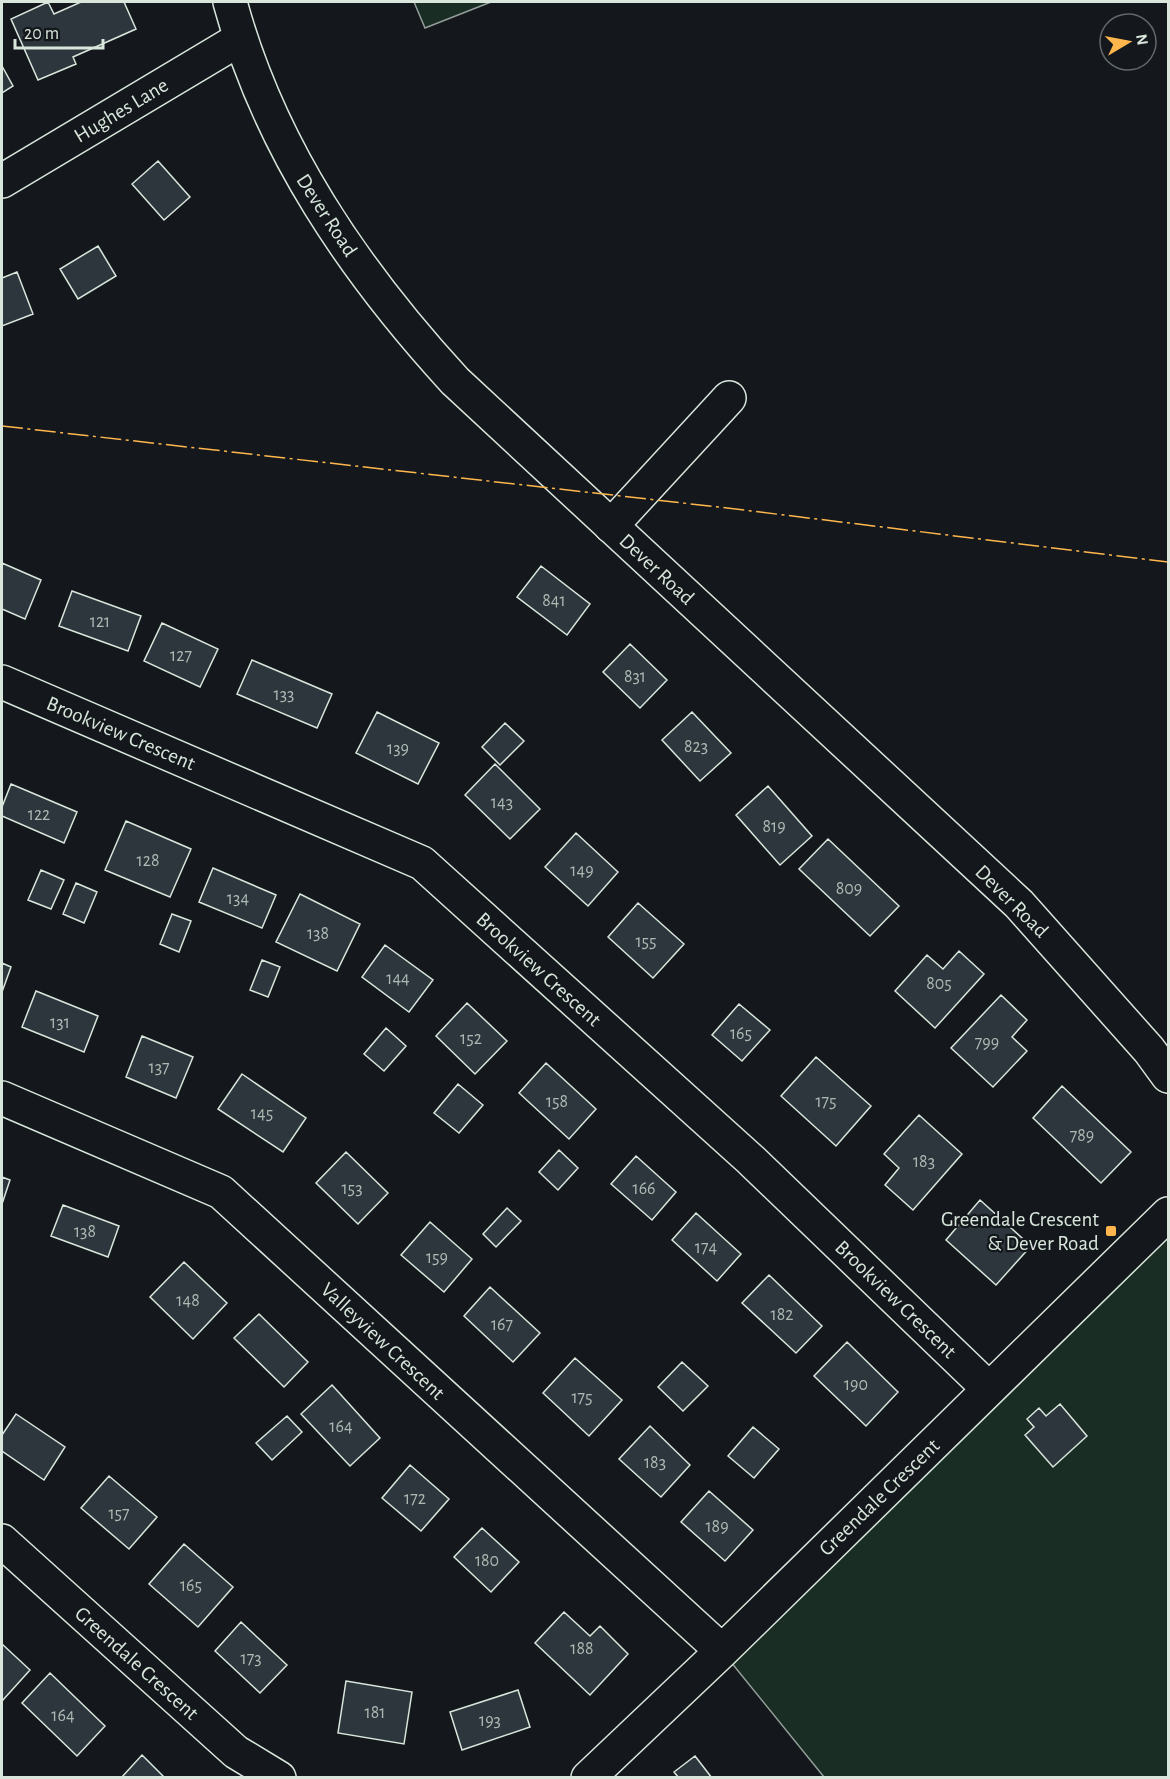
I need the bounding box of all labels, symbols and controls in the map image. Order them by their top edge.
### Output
scale bar [15,12,104,50]
north arrow [1098,12,1158,72]
text: 20 m [24,25,59,43]
text: N [1133,33,1151,46]
street label: Hughes Lane [71,74,172,147]
street label: Dever Road [292,170,361,260]
street label: Dever Road [615,530,698,609]
house number: 841 [542,592,566,610]
house number: 121 [90,613,110,631]
house number: 127 [170,647,192,665]
house number: 831 [624,668,646,686]
house number: 133 [273,686,295,704]
street label: Brookview Crescent [43,693,199,774]
house number: 823 [684,738,708,756]
house number: 139 [387,740,409,758]
house number: 143 [491,794,513,812]
house number: 122 [28,806,50,824]
house number: 819 [762,818,786,836]
house number: 128 [137,852,159,870]
street label: Dever Road [971,861,1052,942]
house number: 149 [570,862,594,880]
house number: 809 [836,880,862,898]
house number: 134 [227,890,249,908]
street label: Brookview Crescent [472,908,605,1031]
house number: 138 [307,925,329,943]
house number: 155 [635,933,657,951]
house number: 144 [386,970,410,988]
house number: 805 [926,975,952,993]
house number: 131 [50,1014,70,1032]
house number: 165 [730,1025,752,1043]
house number: 152 [460,1030,482,1048]
house number: 799 [975,1034,999,1052]
house number: 137 [148,1059,170,1077]
house number: 158 [546,1093,568,1111]
house number: 175 [815,1093,837,1111]
house number: 145 [251,1105,273,1123]
house number: 789 [1070,1127,1094,1145]
house number: 183 [913,1153,935,1171]
house number: 153 [341,1180,363,1198]
house number: 166 [632,1180,656,1198]
place label: Greendale Crescent & Dever Road [941,1209,1099,1254]
house number: 138 [74,1223,96,1241]
marker: Greendale Crescent & Dever Road [1104,1224,1118,1238]
street label: Brookview Crescent [831,1236,960,1362]
house number: 174 [695,1239,718,1257]
house number: 159 [426,1249,448,1267]
street label: Valleyview Crescent [317,1279,449,1404]
house number: 148 [176,1292,200,1310]
house number: 182 [771,1306,793,1324]
house number: 167 [491,1316,513,1334]
house number: 190 [844,1376,868,1394]
house number: 175 [571,1389,593,1407]
house number: 164 [329,1418,353,1436]
street label: Greendale Crescent [815,1435,944,1560]
house number: 183 [644,1454,666,1472]
house number: 172 [404,1490,426,1508]
house number: 157 [108,1505,130,1523]
house number: 189 [705,1518,729,1536]
house number: 180 [475,1552,499,1570]
house number: 165 [180,1577,202,1595]
street label: Greendale Crescent [71,1603,203,1724]
house number: 188 [570,1640,594,1658]
house number: 173 [240,1650,262,1668]
house number: 181 [365,1704,385,1722]
house number: 164 [51,1707,75,1725]
house number: 193 [479,1712,501,1730]

